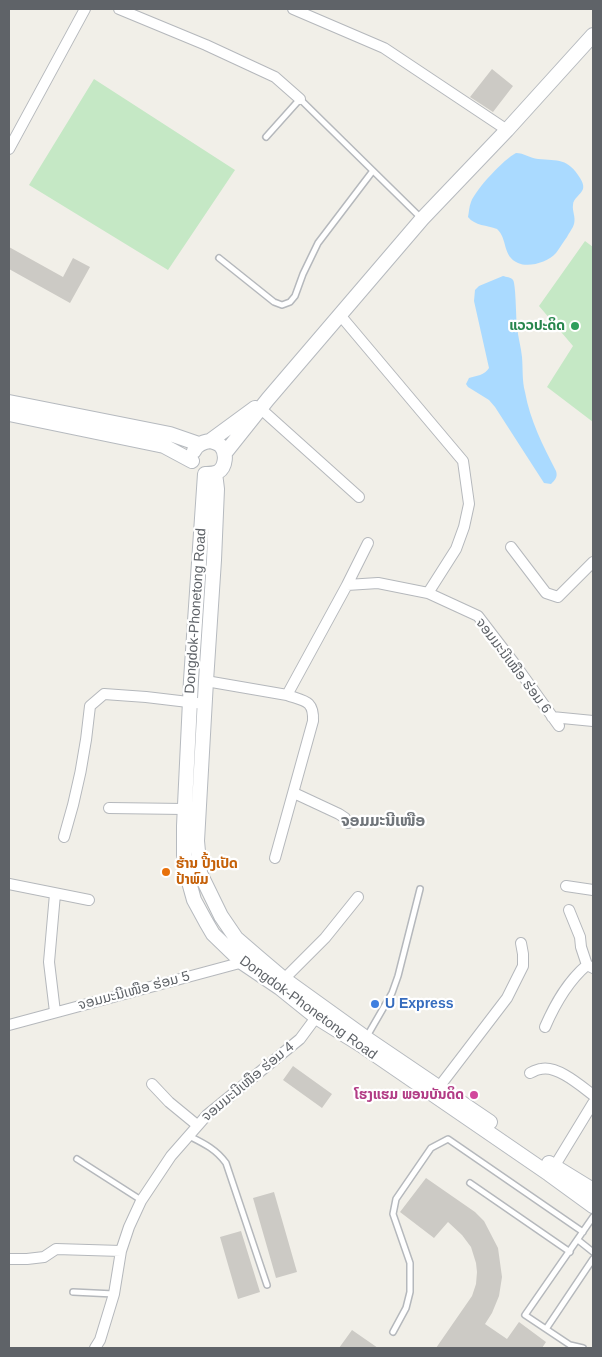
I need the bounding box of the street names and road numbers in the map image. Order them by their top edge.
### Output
street label: Dongdok-Phonetong Road [182,528,210,694]
street label: ຈອມມະນີເໜືອ ຮ່ອມ 6 [472,615,554,717]
street label: Dongdok-Phonetong Road [236,952,380,1064]
street label: ຈອມມະນີເໜືອ ຮ່ອມ 5 [76,968,192,1014]
street label: ຈອມມະນີເໜືອ ຮ່ອມ 4 [198,1039,298,1125]

